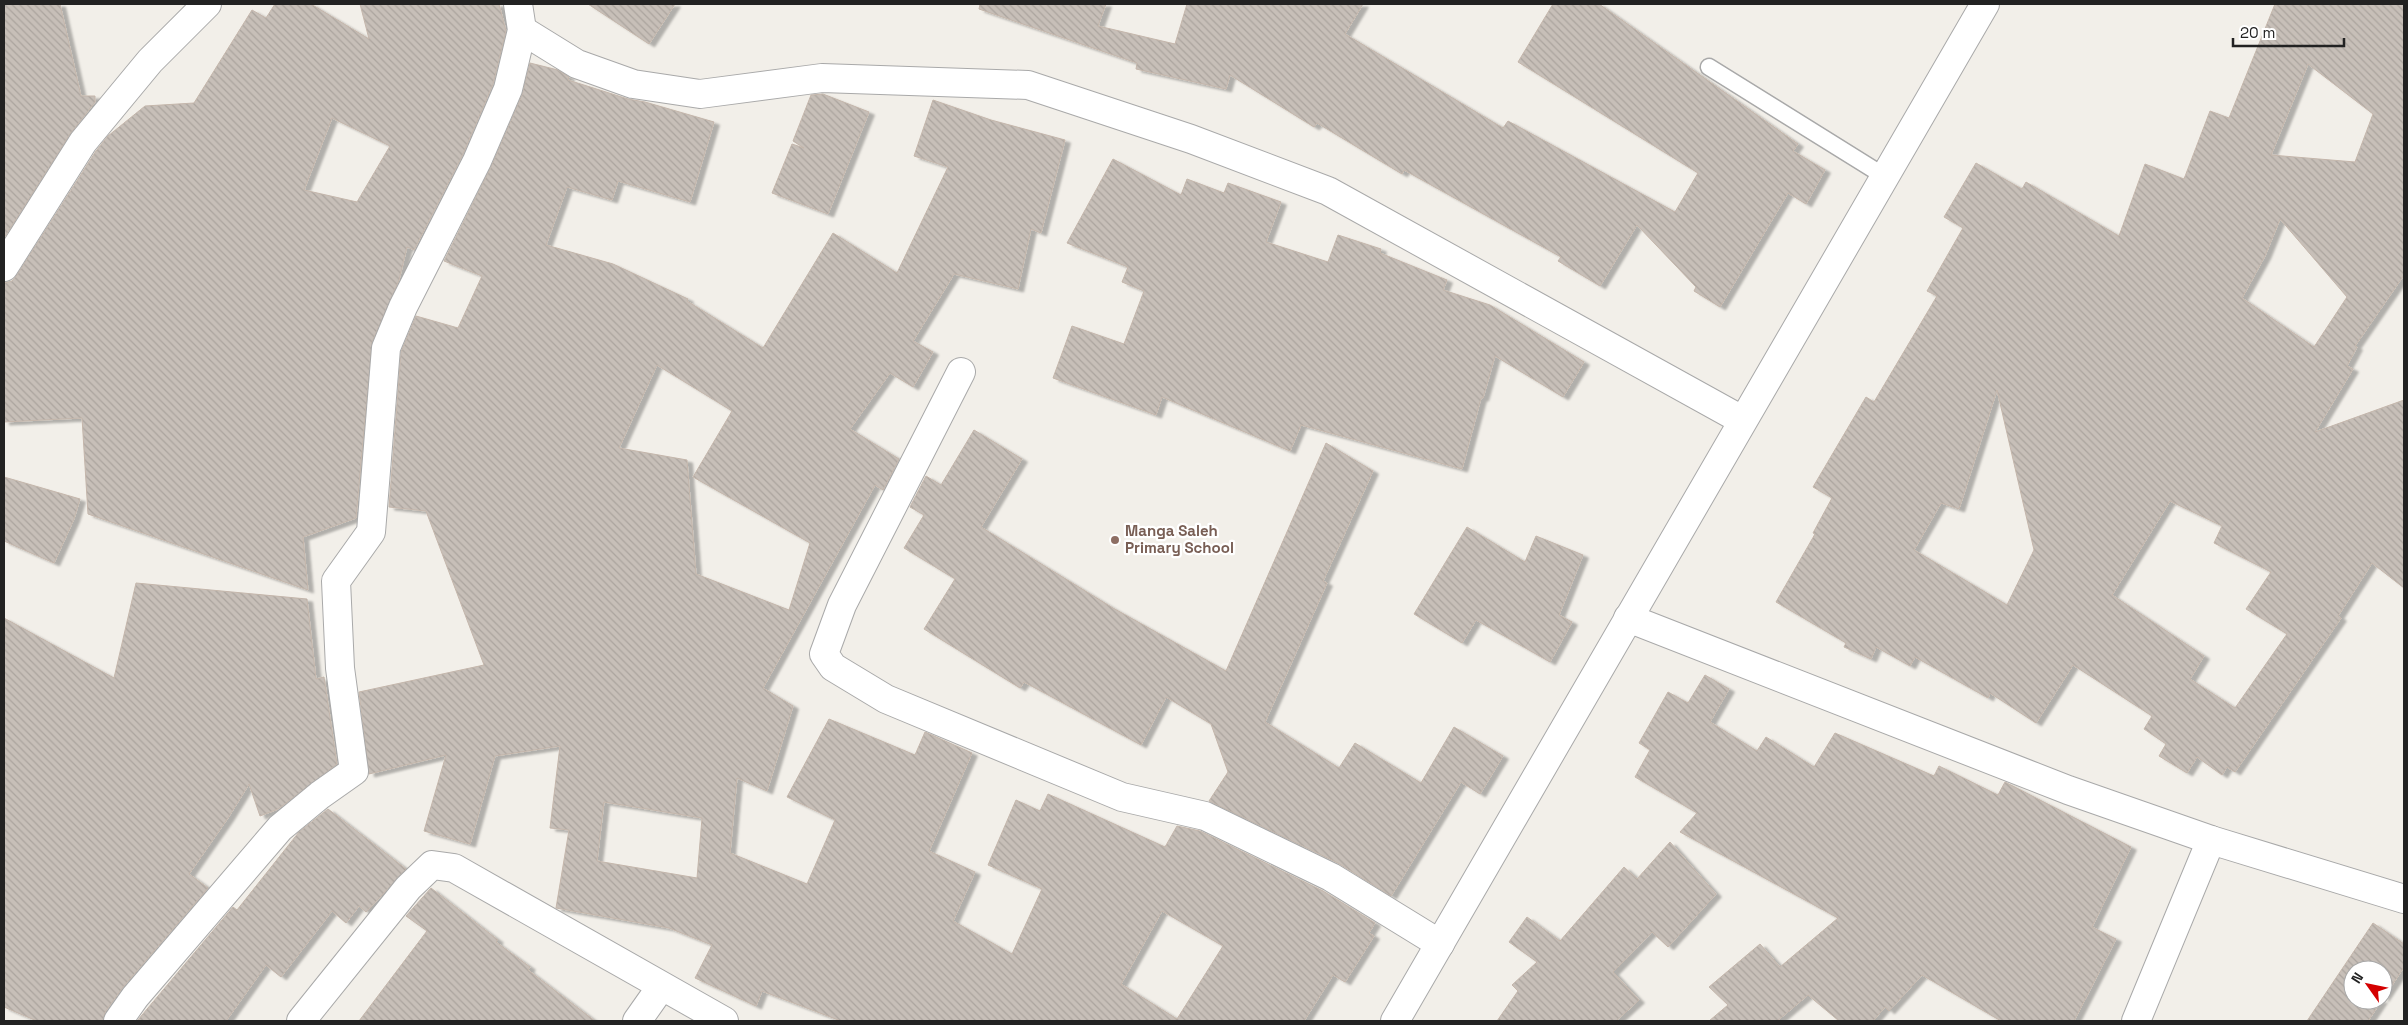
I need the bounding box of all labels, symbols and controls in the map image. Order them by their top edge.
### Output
scale bar [2233,15,2344,47]
text: 20 m [2240,23,2275,42]
place label: Manga Saleh Primary School [1125,521,1234,557]
marker: Manga Saleh Primary School [1109,534,1121,546]
north arrow [2343,960,2393,1010]
text: N [2347,969,2367,987]

